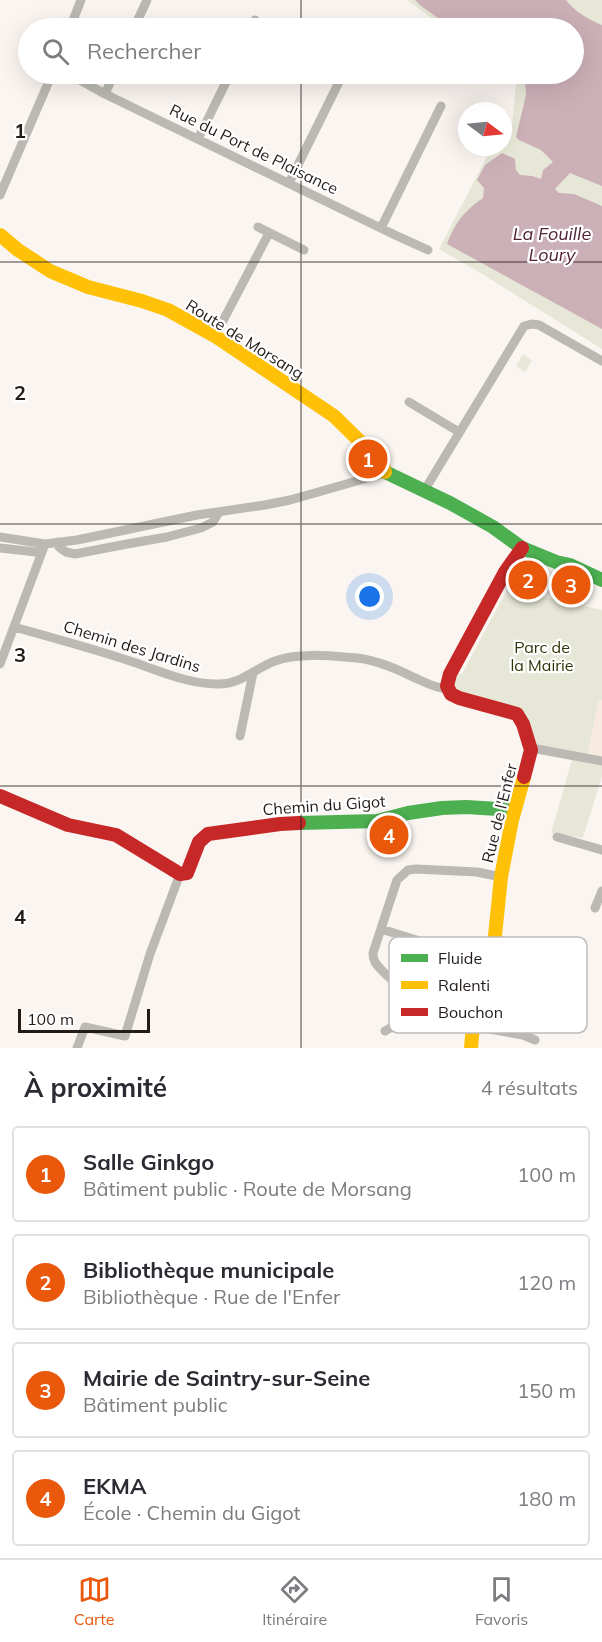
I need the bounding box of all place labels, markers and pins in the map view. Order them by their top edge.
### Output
pin: 1 [348,436,388,482]
pin: 2 [508,558,548,602]
pin: 3 [552,562,590,608]
pin: 4 [370,812,408,858]

